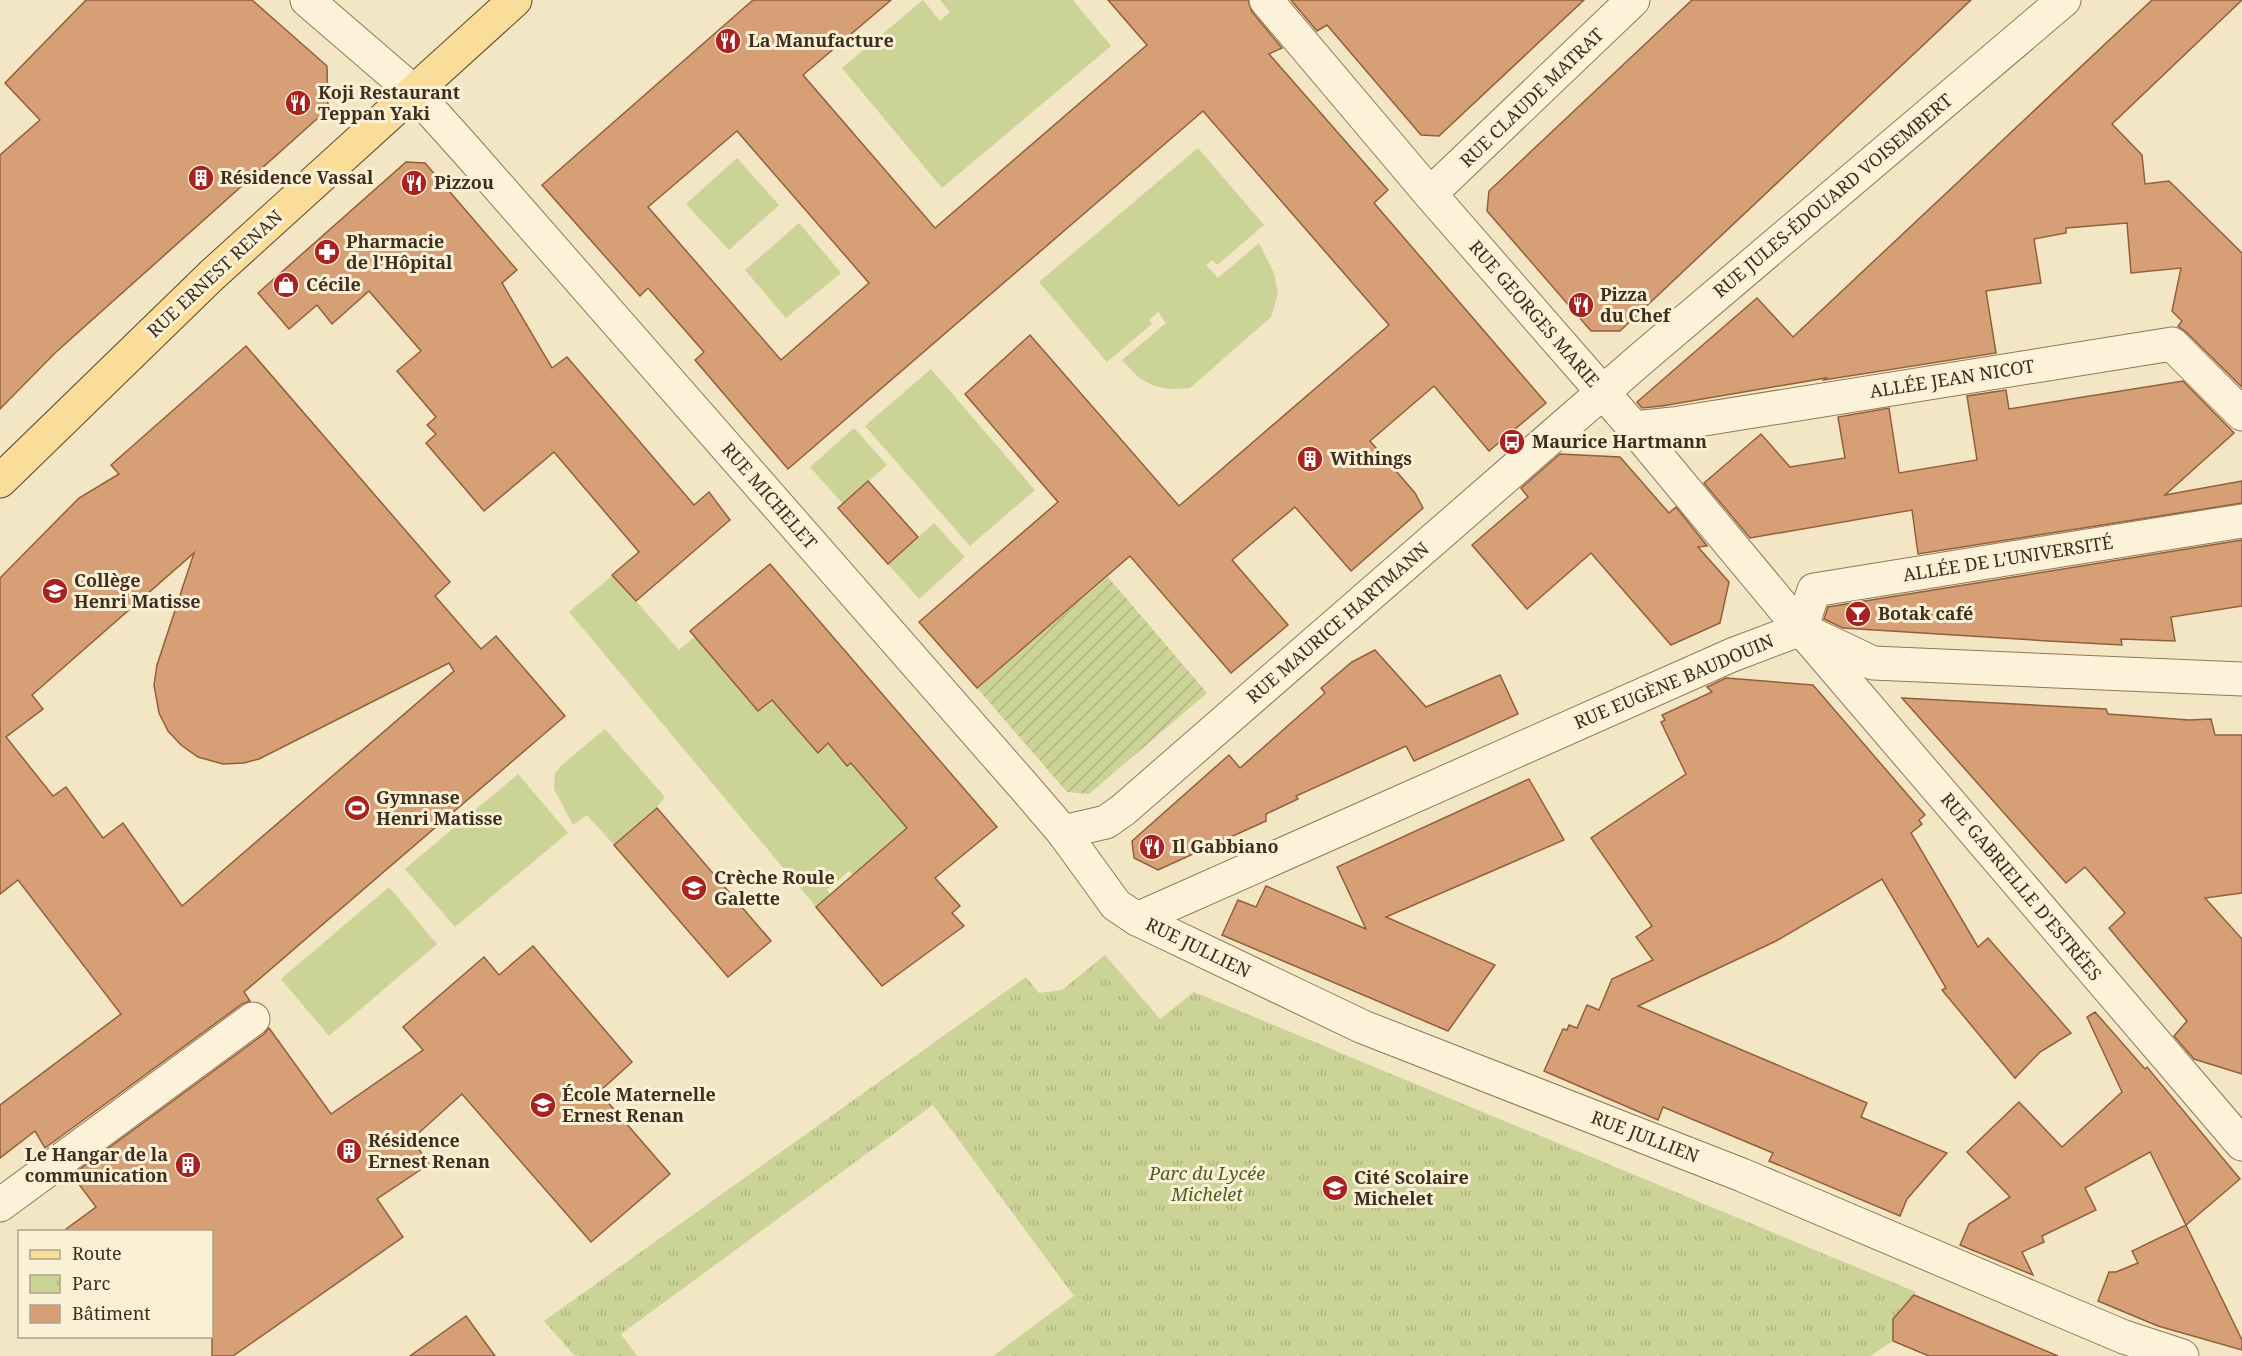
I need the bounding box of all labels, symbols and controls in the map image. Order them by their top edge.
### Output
street label: RUE CLAUDE MATRAT [1454,22,1608,172]
restaurant icon: La Manufacture [713,26,743,56]
place label: La Manufacture [748,28,894,52]
place label: Koji Restaurant Teppan Yaki [318,80,460,125]
restaurant icon: Koji Restaurant Teppan Yaki [283,88,313,118]
street label: RUE JULES-ÉDOUARD VOISEMBERT [1708,88,1957,302]
building icon: Résidence Vassal [186,163,216,193]
place label: Résidence Vassal [220,165,374,189]
restaurant icon: Pizzou [399,168,429,198]
place label: Pizzou [434,170,494,194]
street label: RUE ERNEST RENAN [142,204,287,342]
place label: Pharmacie de l'Hôpital [346,229,453,274]
street label: RUE GEORGES MARIE [1464,235,1605,392]
pharmacy icon: Pharmacie de l'Hôpital [312,237,342,267]
shop icon: Cécile [271,270,301,300]
place label: Cécile [306,272,361,296]
place label: Pizza du Chef [1600,282,1672,327]
restaurant icon: Pizza du Chef [1566,290,1596,320]
street label: ALLÉE JEAN NICOT [1868,353,2036,403]
bus stop icon: Maurice Hartmann [1497,427,1527,457]
place label: Maurice Hartmann [1532,429,1707,453]
street label: RUE MICHELET [717,437,823,554]
building icon: Withings [1295,444,1325,474]
place label: Withings [1330,446,1412,470]
street label: ALLÉE DE L'UNIVERSITÉ [1901,530,2115,586]
street label: RUE MAURICE HARTMANN [1241,536,1434,708]
place label: Collège Henri Matisse [74,568,201,613]
school or university icon: Collège Henri Matisse [40,576,70,606]
bar icon: Botak café [1843,599,1873,629]
place label: Botak café [1878,601,1973,625]
street label: RUE EUGÈNE BAUDOUIN [1570,628,1777,734]
place label: Gymnase Henri Matisse [376,785,503,830]
street label: RUE GABRIELLE D'ESTRÉES [1936,787,2108,985]
sports icon: Gymnase Henri Matisse [342,793,372,823]
restaurant icon: Il Gabbiano [1137,832,1167,862]
place label: Il Gabbiano [1172,834,1278,858]
place label: Crèche Roule Galette [714,865,835,910]
school or university icon: Crèche Roule Galette [679,873,709,903]
street label: RUE JULLIEN [1142,911,1255,983]
place label: École Maternelle Ernest Renan [562,1082,716,1127]
school or university icon: École Maternelle Ernest Renan [528,1090,558,1120]
street label: RUE JULLIEN [1588,1104,1703,1168]
place label: Résidence Ernest Renan [368,1128,490,1173]
building icon: Résidence Ernest Renan [334,1136,364,1166]
place label: Le Hangar de la communication [25,1142,168,1187]
building icon: Le Hangar de la communication [173,1150,203,1180]
park label: Parc du Lycée Michelet [1148,1161,1265,1206]
place label: Cité Scolaire Michelet [1354,1165,1469,1210]
school or university icon: Cité Scolaire Michelet [1320,1173,1350,1203]
legend [18,1230,213,1338]
text: Route [72,1241,122,1265]
text: Parc [72,1271,110,1295]
text: Bâtiment [72,1301,151,1325]

